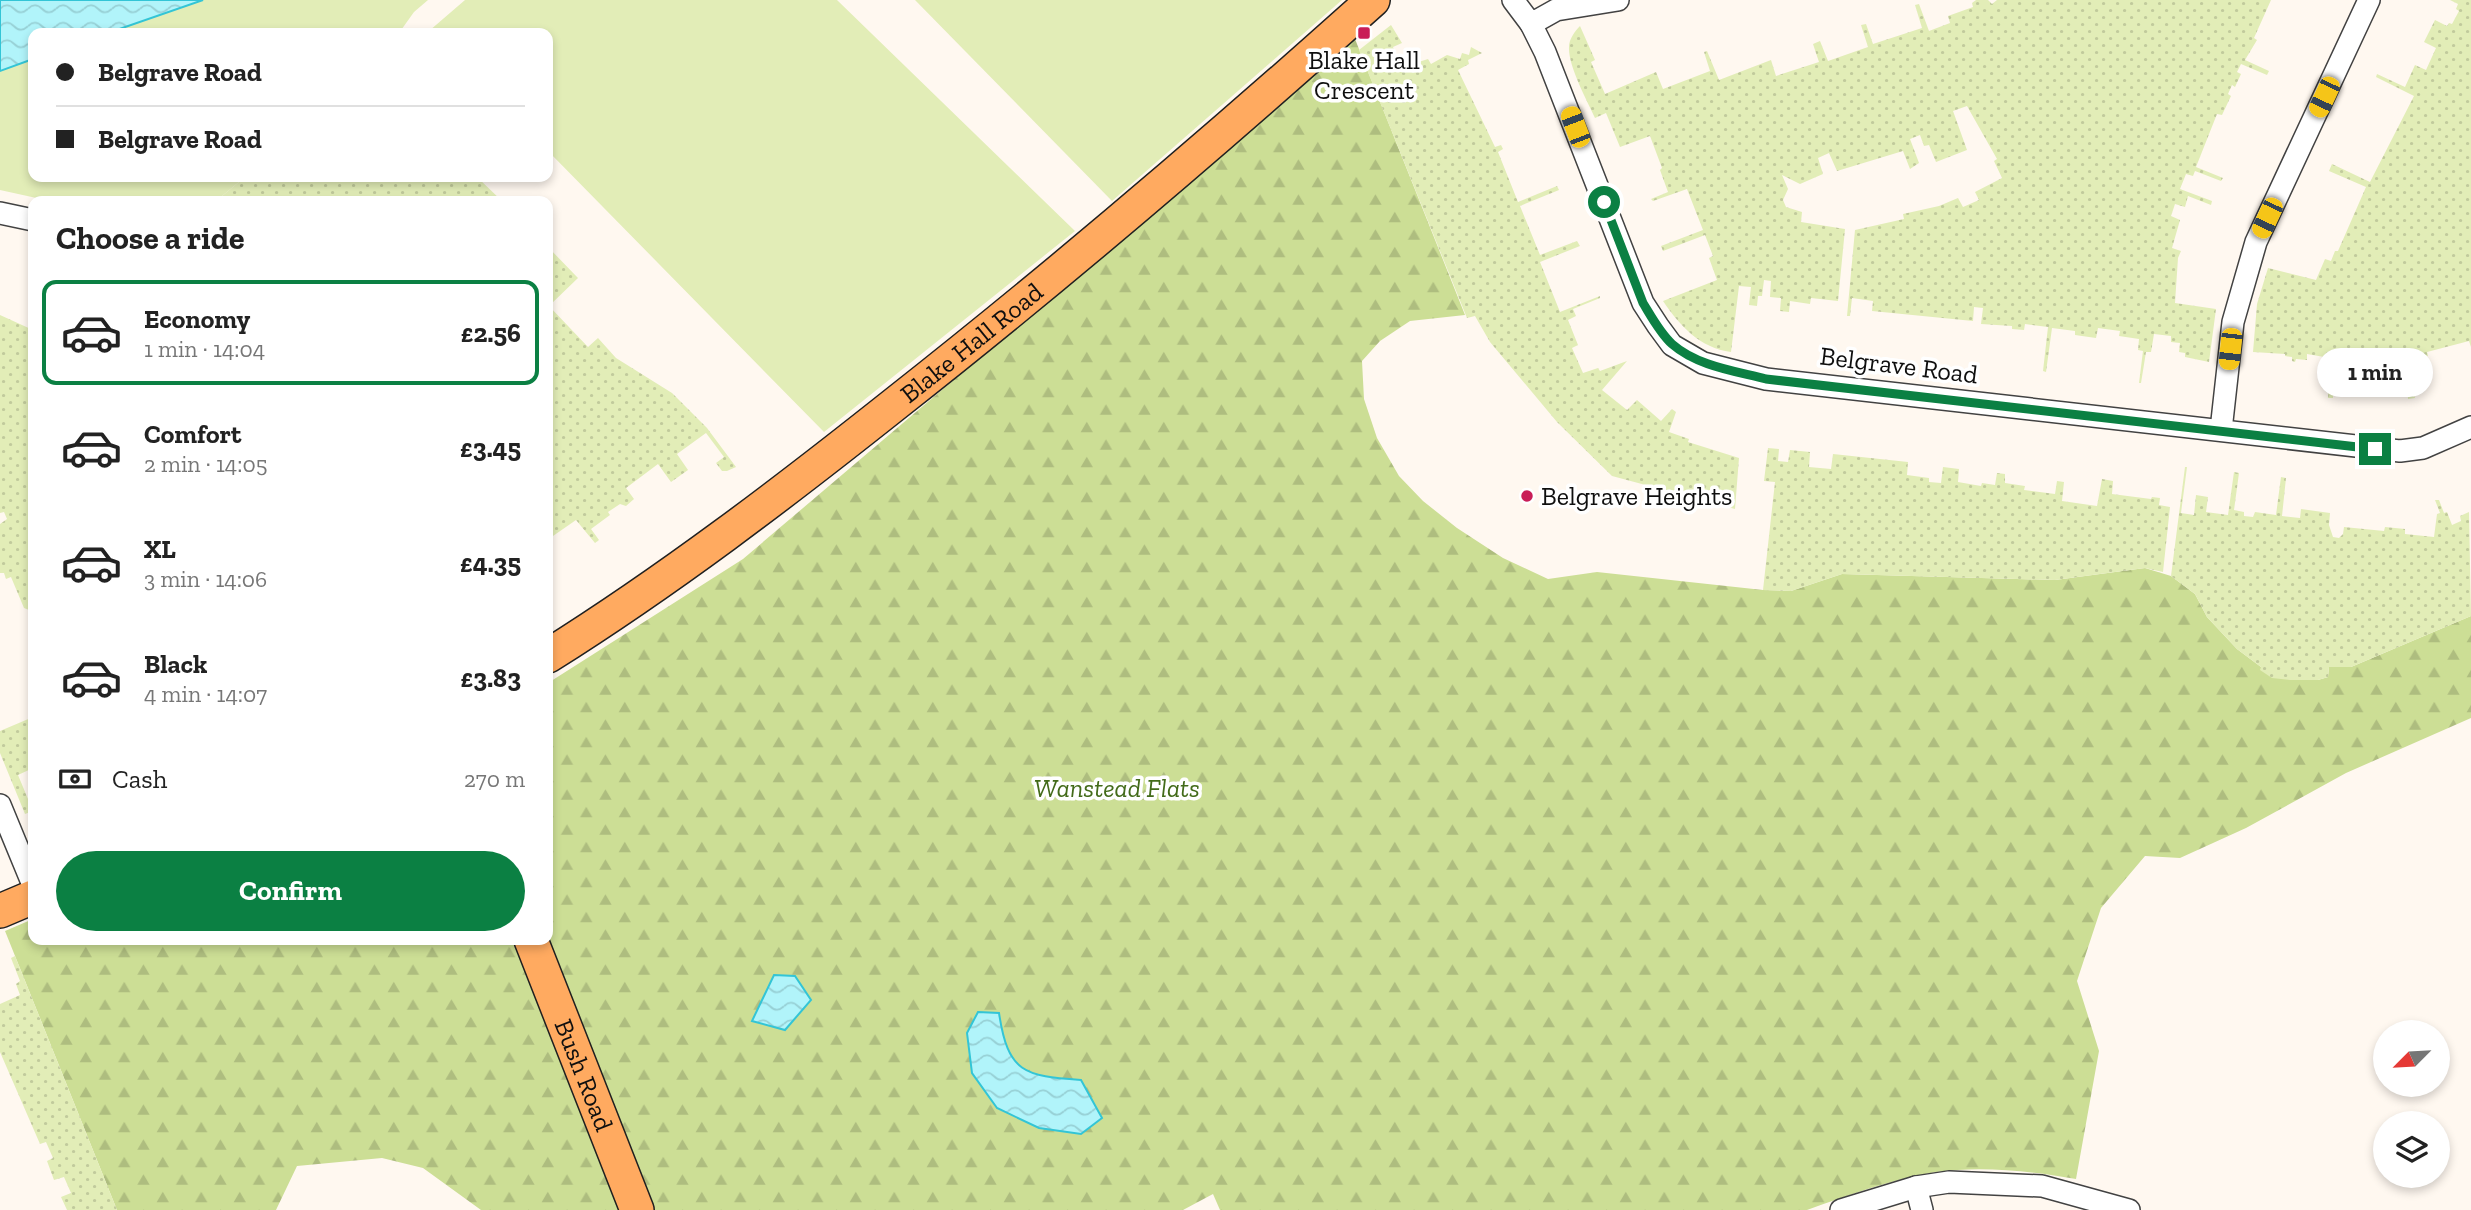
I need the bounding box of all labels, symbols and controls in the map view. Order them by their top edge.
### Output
marker: Blake Hall Crescent [1356,25,1372,41]
place label: Blake Hall Crescent [1308,44,1420,106]
text: Belgrave Road [98,56,262,88]
car [2306,74,2343,120]
car [1558,104,1593,150]
text: Belgrave Road [98,123,262,155]
route start [1588,186,1620,218]
car [2249,195,2286,241]
text: Choose a ride [56,219,244,257]
street label: Blake Hall Road [894,276,1049,410]
icon: car [60,301,123,364]
text: Economy [144,303,250,335]
text: £2.56 [461,317,521,349]
car [2218,327,2243,371]
text: 1 min · 14:04 [144,335,265,363]
street label: Belgrave Road [1818,339,1980,391]
callout: 1 min [2317,348,2433,396]
text: 1 min [2348,358,2402,386]
icon: car [60,416,123,479]
text: Comfort [144,418,241,450]
text: £3.45 [460,432,521,464]
route end [2359,433,2391,465]
text: 2 min · 14:05 [144,450,267,478]
place label: Belgrave Heights [1541,480,1732,512]
marker: Belgrave Heights [1519,488,1535,504]
icon: car [60,531,123,594]
text: XL [144,533,176,565]
text: £4.35 [460,547,521,579]
text: 3 min · 14:06 [144,565,267,593]
icon: car [60,646,123,709]
text: Black [144,648,207,680]
text: £3.83 [460,662,521,694]
text: 4 min · 14:07 [144,680,267,708]
icon: cash [56,760,94,798]
text: Cash [112,763,167,795]
text: 270 m [464,765,525,793]
park label: Wanstead Flats [1034,772,1200,804]
button: Confirm [56,851,525,931]
street label: Bush Road [548,1014,620,1136]
north arrow [2373,1020,2450,1097]
map controls [2373,1020,2450,1188]
button: layers [2373,1111,2450,1188]

